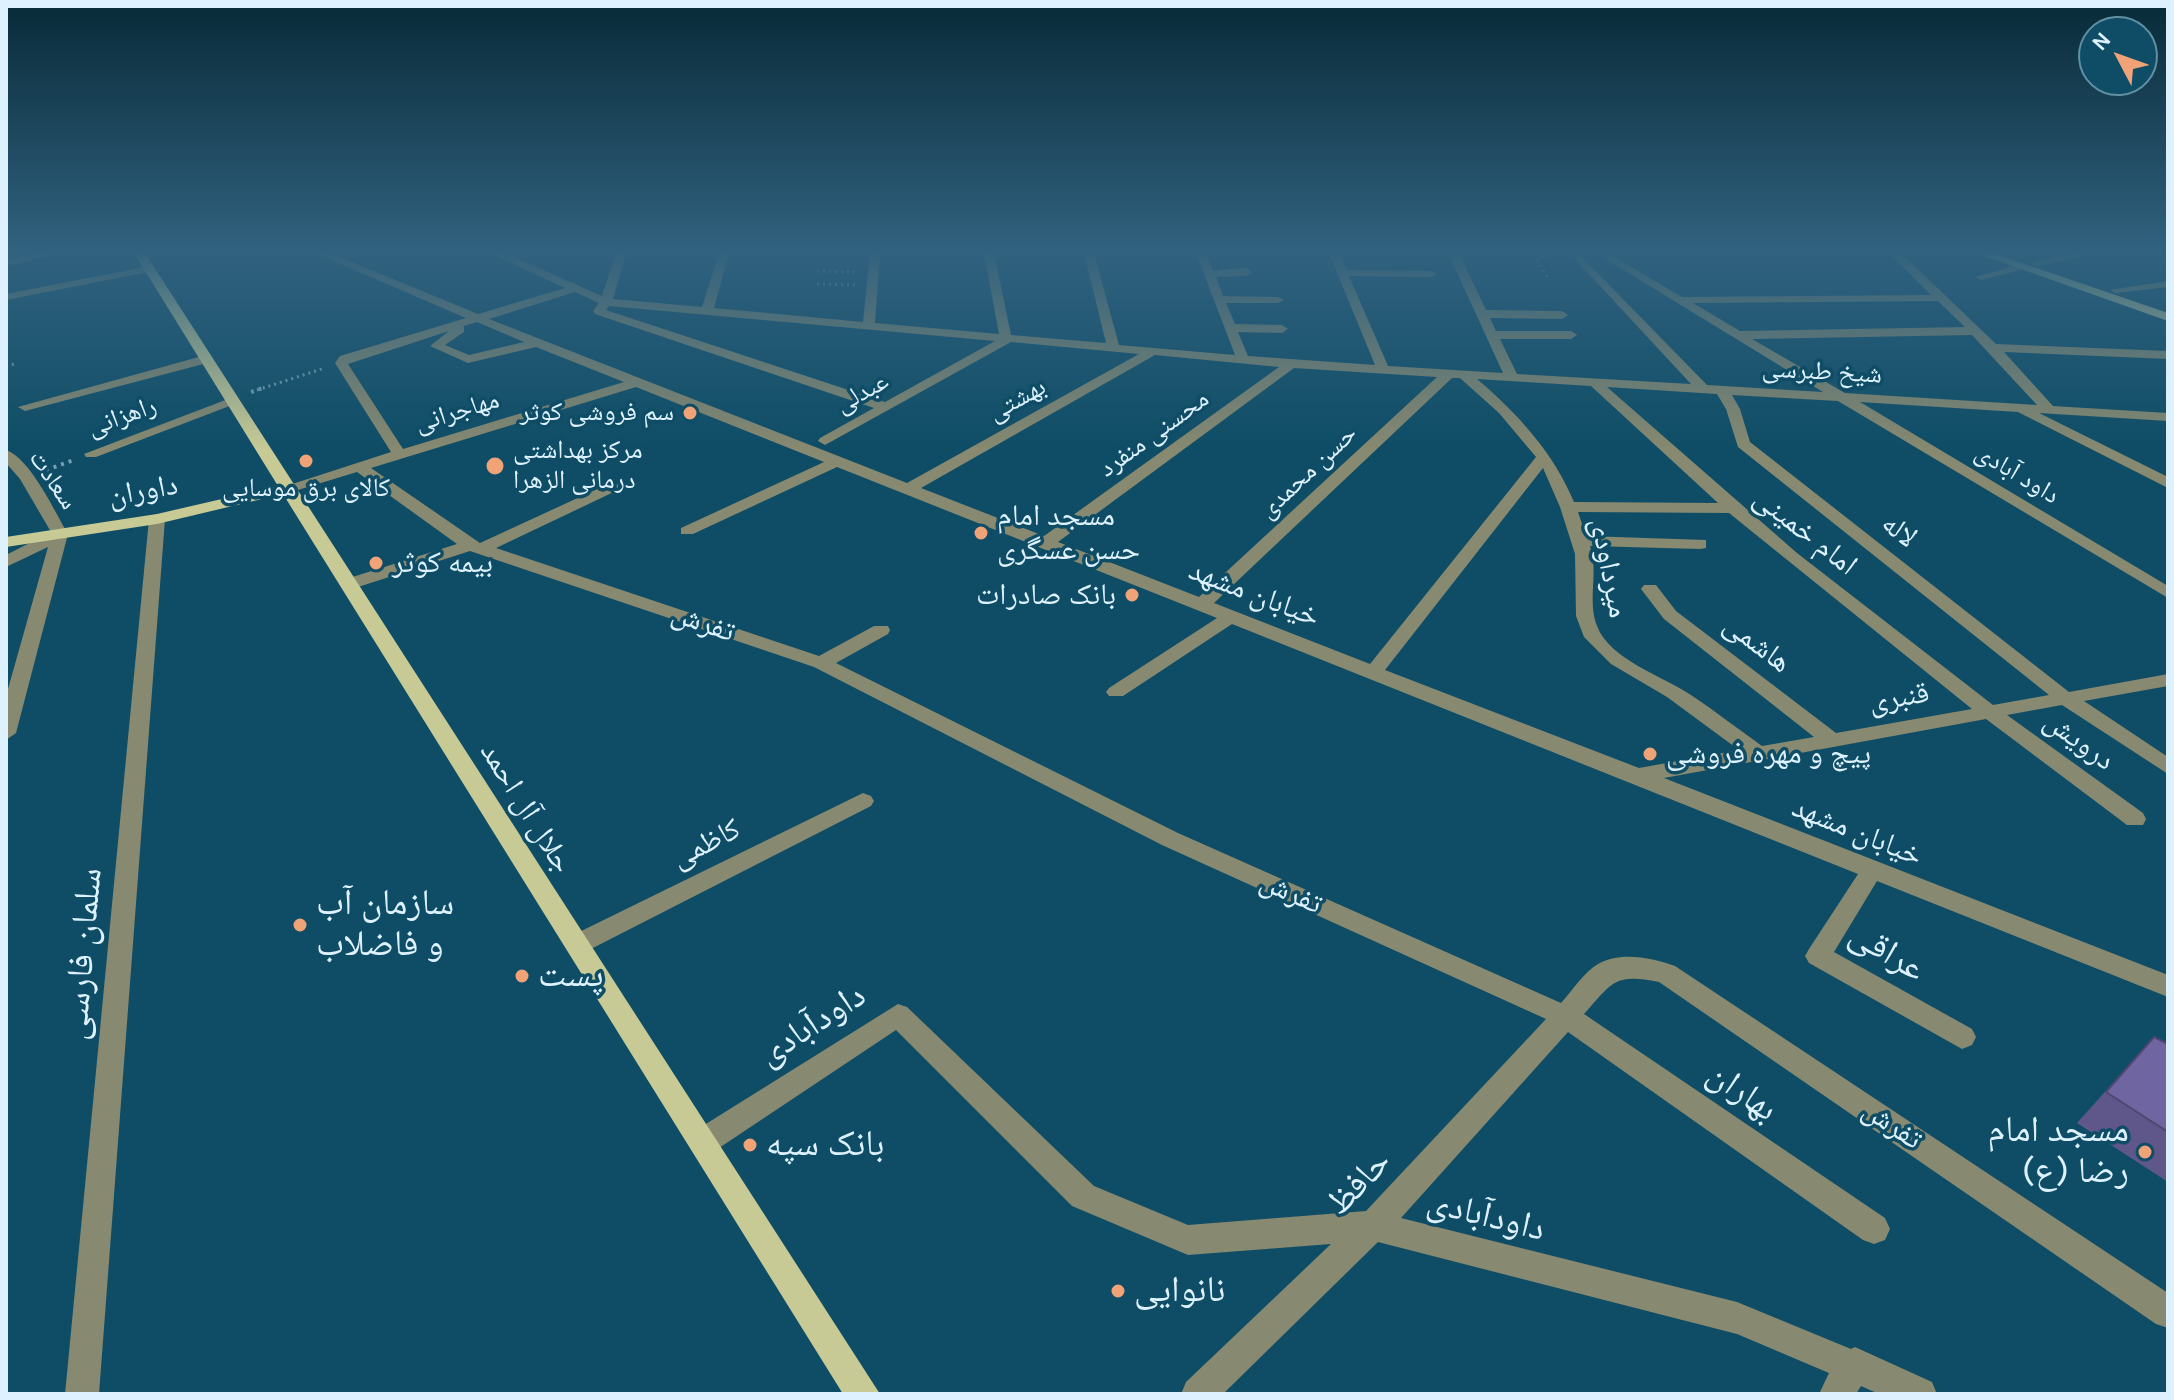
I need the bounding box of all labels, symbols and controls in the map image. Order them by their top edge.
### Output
north arrow [2078,16,2158,96]
text: N [2086,27,2116,56]
street label: شیخ طبرسی [1761,353,1883,391]
street label: عبدلی [830,366,894,420]
street label: بهشتی [983,371,1051,429]
street label: مهاجرانی [411,384,503,440]
street label: محسنی منفرد [1093,384,1215,484]
street label: راهزانی [83,390,161,444]
place label: سم فروشی کوثر [520,397,674,429]
marker: سم فروشی کوثر [681,404,699,422]
street label: حسن محمدی [1252,418,1364,526]
place label: مرکز بهداشتی درمانی الزهرا [513,435,643,496]
street label: داود آبادی [1969,437,2065,511]
street label: سعادت [22,444,84,516]
marker: کالای برق موسایی [297,452,315,470]
marker: مرکز بهداشتی درمانی الزهرا [484,455,506,477]
street label: داوران [105,467,181,515]
place label: کالای برق موسایی [222,473,390,505]
street label: امام خمینی [1746,480,1864,584]
place label: مسجد امام حسن عسگری [997,498,1140,568]
street label: لاله [1874,506,1924,556]
street label: میرداودی [1582,515,1636,621]
marker: مسجد امام حسن عسگری [972,524,990,542]
place label: بیمه کوثر [392,545,493,581]
street label: خیابان مشهد [1183,553,1325,635]
marker: بیمه کوثر [367,554,385,572]
place label: بانک صادرات [976,577,1116,613]
marker: بانک صادرات [1123,586,1141,604]
street label: تفرش [667,595,739,651]
street label: هاشمی [1716,607,1798,681]
street label: قنبری [1866,675,1932,721]
street label: درویش [2037,703,2121,779]
street label: جلال آل احمد [472,736,580,880]
place label: پیچ و مهره فروشی [1666,736,1871,772]
marker: پیچ و مهره فروشی [1641,745,1659,763]
street label: خیابان مشهد [1787,790,1927,874]
street label: کاظمی [665,811,747,877]
street label: تفرش [1254,863,1328,923]
street label: سلمان فارسی [54,866,112,1042]
place label: سازمان آب و فاضلاب [316,882,454,967]
street label: عراقی [1841,913,1933,991]
marker: سازمان آب و فاضلاب [291,916,309,934]
place label: پست [538,954,604,998]
marker: پست [513,967,531,985]
street label: داودآبادی [750,974,874,1076]
street label: بهاران [1698,1052,1786,1132]
street label: تفرش [1855,1092,1929,1158]
place label: مسجد امام رضا (ع) [1987,1109,2129,1194]
place label: بانک سپه [766,1123,884,1167]
marker: بانک سپه [741,1136,759,1154]
street label: حافظ [1317,1141,1401,1225]
marker: مسجد امام رضا (ع) [2136,1143,2154,1161]
street label: داودآبادی [1423,1181,1549,1251]
place label: نانوایی [1134,1269,1225,1313]
marker: نانوایی [1109,1282,1127,1300]

